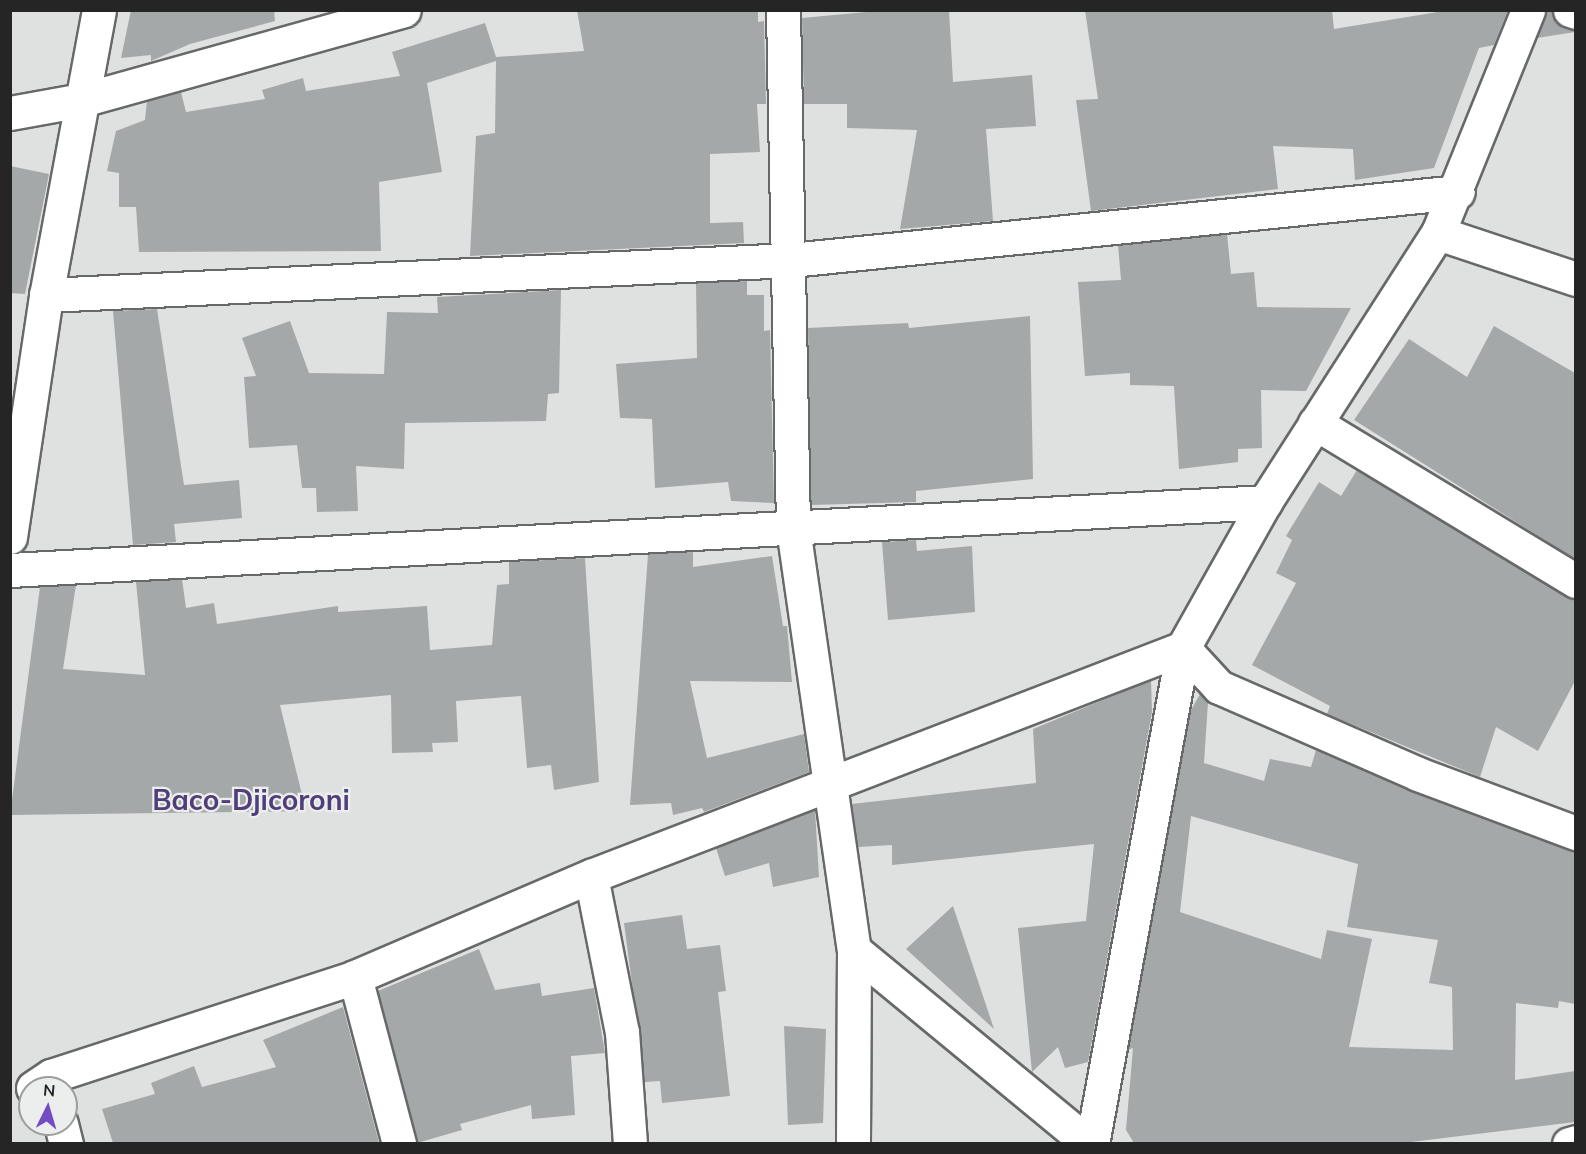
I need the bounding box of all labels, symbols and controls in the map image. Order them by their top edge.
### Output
district label: Baco-Djicoroni [152,783,350,817]
north arrow [18,1076,78,1136]
text: N [42,1080,56,1101]

